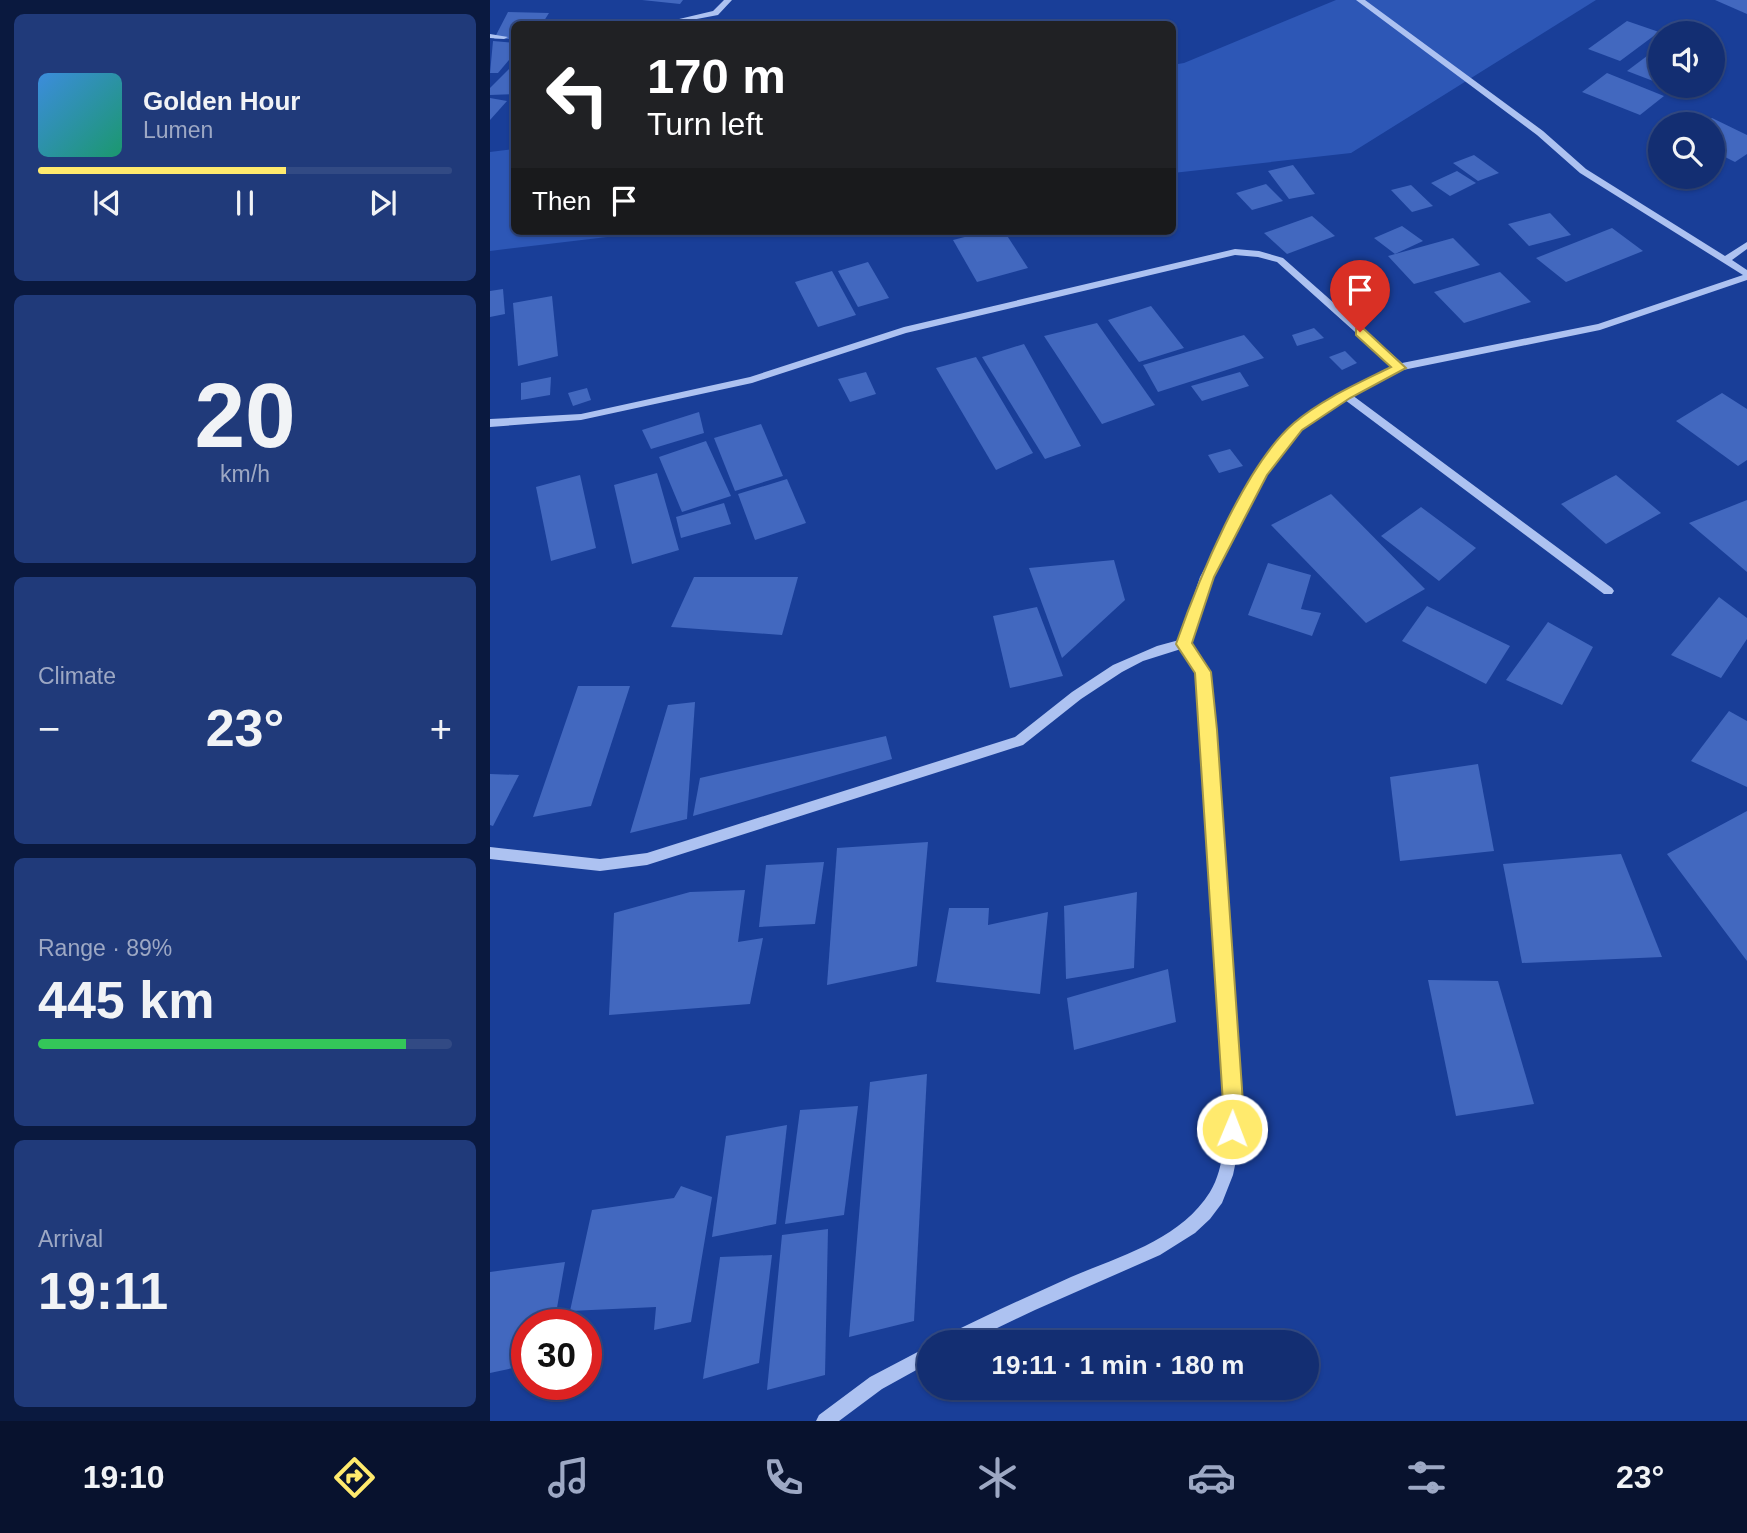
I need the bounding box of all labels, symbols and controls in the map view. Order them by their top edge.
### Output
map controls [1648,21,1725,189]
button: sound [1648,21,1725,98]
icon: left [532,49,623,140]
text: 170 m [647,49,786,103]
text: Golden Hour [143,86,300,116]
text: Turn left [647,106,763,142]
button: search [1648,112,1725,189]
text: Lumen [143,117,213,143]
icon: arrive [605,182,643,220]
icon: previous [88,184,126,222]
icon: pause [226,184,264,222]
icon: next [364,184,402,222]
text: Then [532,186,591,216]
pin [1330,260,1390,332]
icon: arrive [1341,271,1379,309]
text: 20 [194,365,296,466]
text: km/h [220,461,270,487]
text: Climate [38,663,116,689]
text: 23° [206,699,284,757]
text: − [38,708,60,750]
text: + [430,708,452,750]
text: Range · 89% [38,935,172,961]
text: 445 km [38,971,214,1029]
position arrow [1195,1092,1269,1166]
text: Arrival [38,1226,103,1252]
text: 19:11 [38,1262,168,1320]
speed limit sign: 30 [511,1309,602,1400]
text: 19:11 · 1 min · 180 m [992,1350,1244,1380]
icon: directions [330,1453,379,1502]
icon: music [544,1453,593,1502]
icon: phone [759,1453,808,1502]
icon: climate [973,1453,1022,1502]
icon: car [1187,1453,1236,1502]
icon: filters [1402,1453,1451,1502]
text: 19:10 [83,1459,165,1495]
text: 23° [1616,1459,1664,1495]

